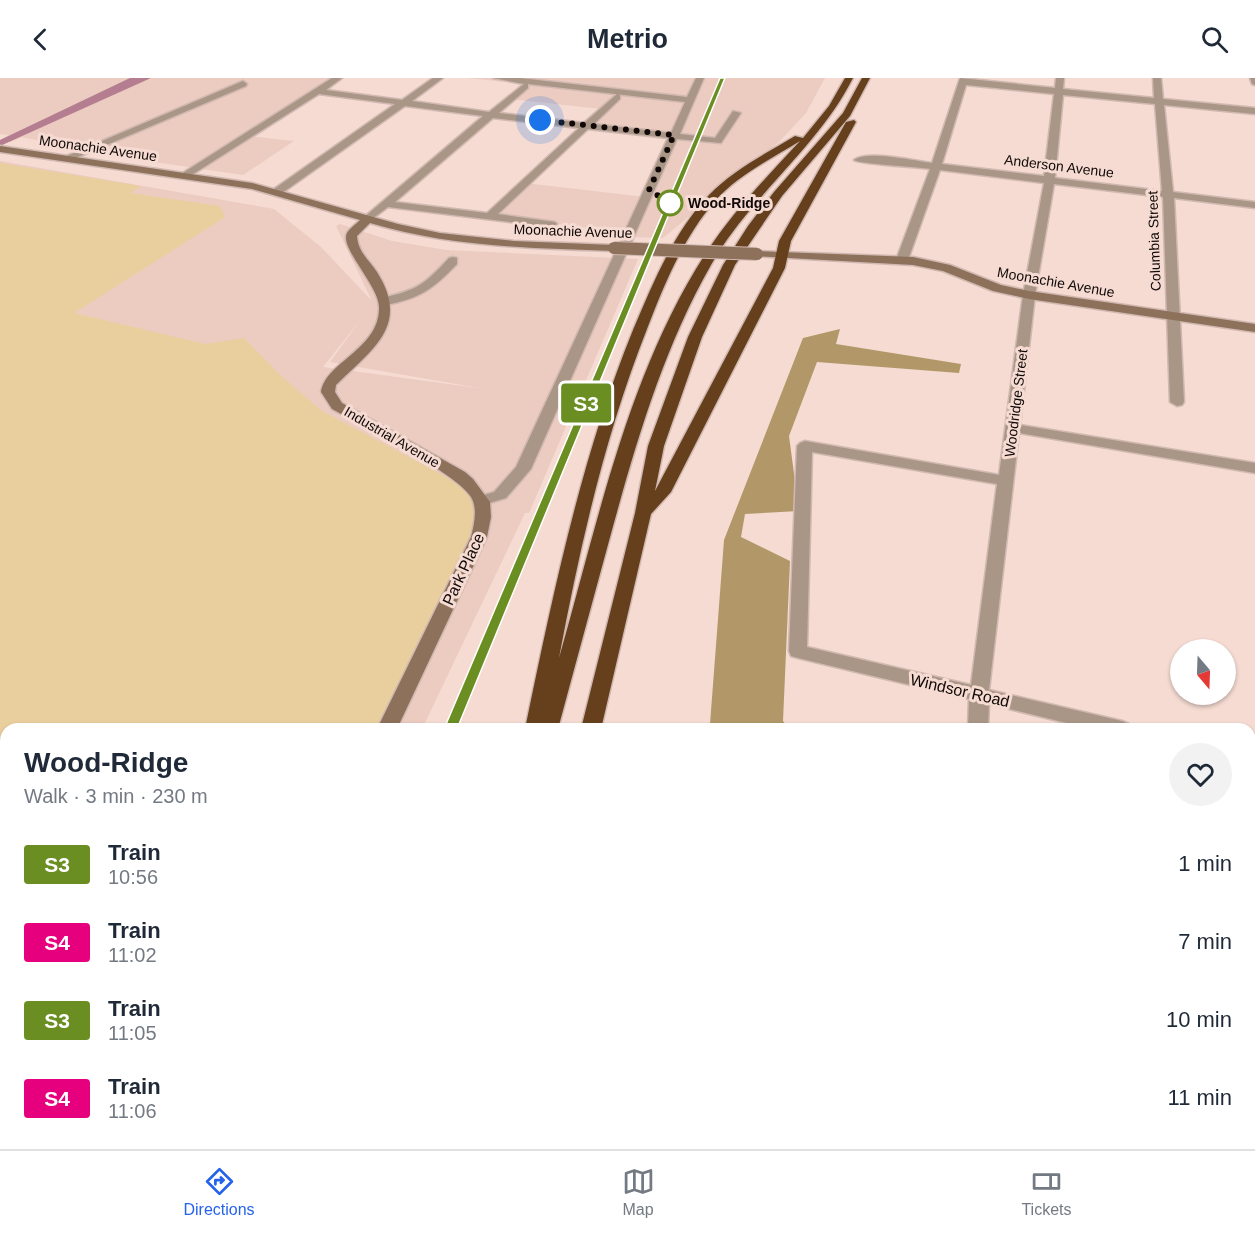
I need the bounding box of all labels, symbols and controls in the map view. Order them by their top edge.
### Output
icon: back [24,23,57,56]
icon: search [1198,23,1231,56]
text: Metrio [587,24,668,54]
your location [525,105,555,135]
street label: Moonachie Avenue [38,132,158,164]
street label: Anderson Avenue [1003,151,1115,181]
marker: Wood-Ridge [657,190,683,216]
street label: Columbia Street [1144,190,1164,291]
place label: Wood-Ridge [688,195,770,211]
street label: Moonachie Avenue [513,221,633,241]
street label: Moonachie Avenue [996,264,1116,300]
street label: Woodridge Street [1001,348,1031,458]
line badge: S3 [559,384,613,422]
text: S3 [573,392,599,415]
street label: Industrial Avenue [342,403,443,471]
street label: Park Place [439,530,488,608]
north arrow [1170,639,1236,705]
map controls [1170,639,1236,705]
street label: Windsor Road [909,671,1011,710]
button: heart [1169,743,1232,806]
text: Wood-Ridge [24,747,188,778]
text: Walk · 3 min · 230 m [24,785,208,807]
text: Train [108,840,161,865]
text: 1 min [1178,851,1232,876]
text: S3 [44,853,70,876]
text: 10:56 [108,866,158,888]
text: Train [108,918,161,943]
text: 7 min [1178,929,1232,954]
text: S4 [44,931,70,954]
text: 11:02 [108,944,157,966]
text: Train [108,996,161,1021]
text: 10 min [1166,1007,1232,1032]
text: S3 [44,1009,70,1032]
text: 11:05 [108,1022,157,1044]
text: Train [108,1074,161,1099]
text: 11 min [1168,1085,1232,1110]
text: S4 [44,1087,70,1110]
text: 11:06 [108,1100,157,1122]
tab: Directions [183,1165,255,1219]
tab: Map [622,1165,655,1219]
tab: Tickets [1021,1165,1072,1219]

